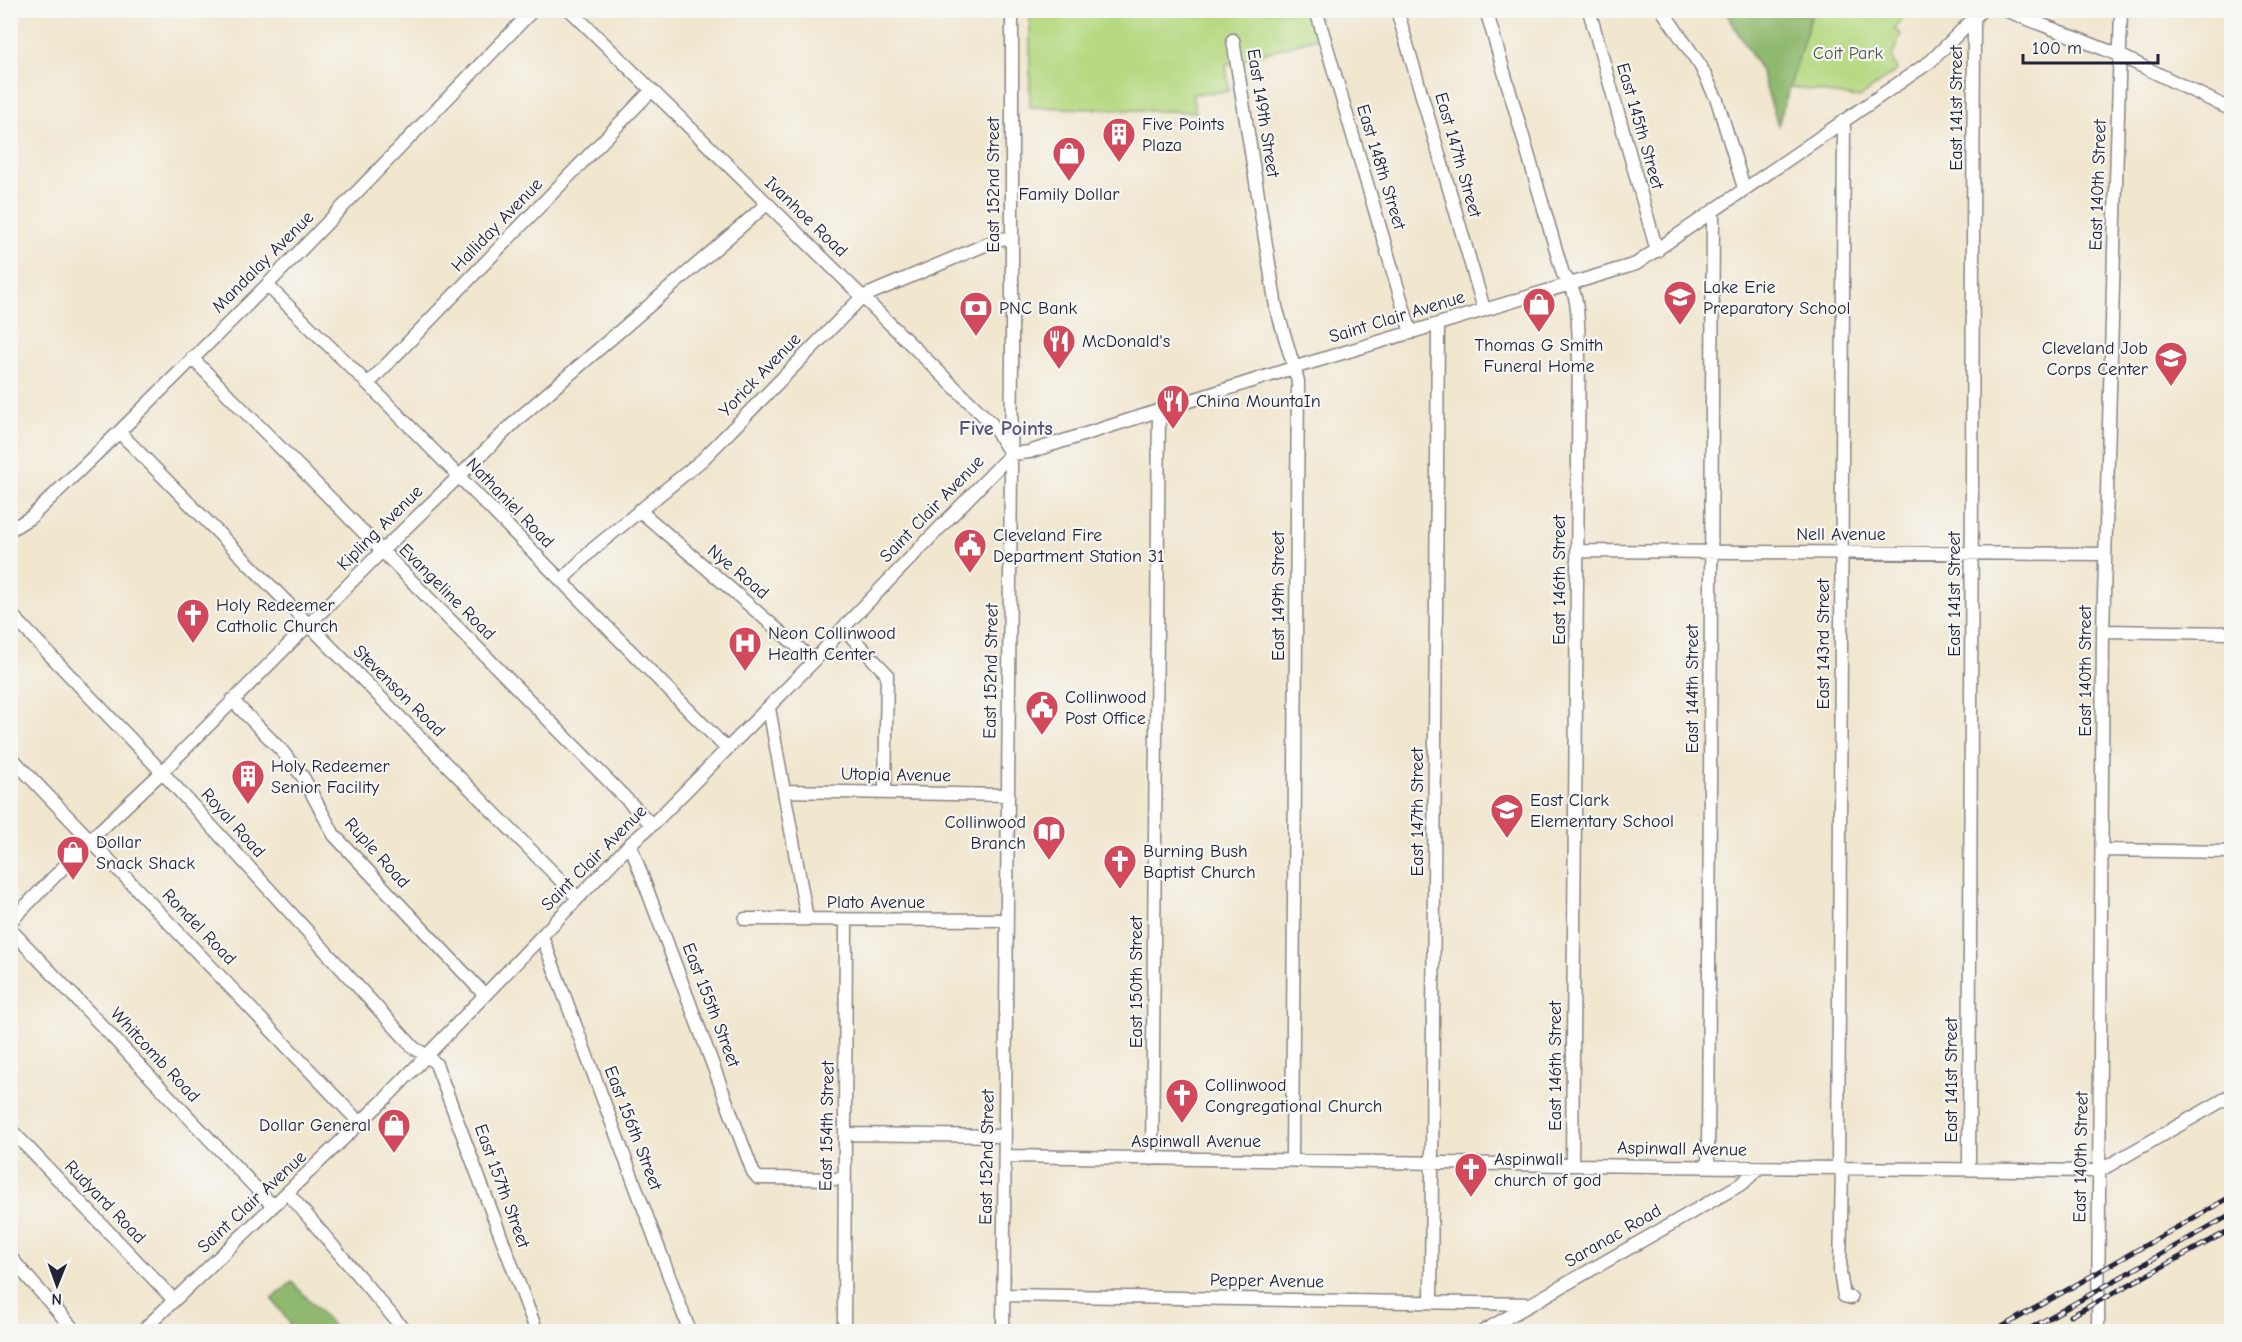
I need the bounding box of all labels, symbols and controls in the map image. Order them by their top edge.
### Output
scale bar [2023,27,2158,65]
text: 100 m [2032,38,2082,59]
park label: Coit Park [1813,43,1883,64]
street label: East 141st Street [1946,44,1967,171]
street label: East 149th Street [1242,47,1284,180]
street label: East 145th Street [1612,61,1668,192]
street label: East 147th Street [1430,90,1486,221]
street label: East 148th Street [1352,102,1410,233]
place label: Five Points Plaza [1142,114,1224,156]
street label: East 152nd Street [983,116,1004,253]
building icon: Five Points Plaza [1101,116,1137,163]
street label: East 140th Street [2085,118,2111,251]
shop icon: Family Dollar [1051,135,1087,182]
street label: Ivanhoe Road [760,172,852,262]
street label: Halliday Avenue [447,174,547,276]
place label: Family Dollar [1019,184,1120,205]
street label: Mandalay Avenue [208,207,318,317]
place label: Lake Erie Preparatory School [1703,277,1850,319]
school or university icon: Lake Erie Preparatory School [1662,279,1698,326]
street label: Saint Clair Avenue [1327,286,1467,348]
shop icon: Thomas G Smith Funeral Home [1521,286,1557,333]
bank icon: PNC Bank [958,290,994,337]
place label: PNC Bank [999,298,1077,319]
restaurant icon: McDonald's [1041,323,1077,370]
street label: Yorick Avenue [715,329,805,421]
place label: McDonald's [1082,331,1170,352]
place label: Thomas G Smith Funeral Home [1475,335,1603,377]
place label: Cleveland Job Corps Center [2042,338,2149,380]
school or university icon: Cleveland Job Corps Center [2153,340,2189,387]
restaurant icon: China MountaIn [1155,383,1191,430]
place label: China MountaIn [1196,391,1321,412]
district label: Five Points [959,417,1053,440]
street label: Saint Clair Avenue [876,451,988,567]
street label: Nathaniel Road [462,454,558,552]
street label: Kipling Avenue [333,481,427,575]
street label: East 146th Street [1549,514,1570,645]
street label: Nell Avenue [1796,524,1886,545]
place label: Cleveland Fire Department Station 31 [993,525,1164,567]
public building icon: Cleveland Fire Department Station 31 [952,527,988,574]
street label: East 149th Street [1268,530,1289,661]
street label: East 141st Street [1944,530,1965,657]
street label: Evangeline Road [394,539,500,645]
street label: Nye Road [703,540,773,604]
street label: East 143rd Street [1813,578,1834,709]
place label: Holy Redeemer Catholic Church [216,595,338,637]
church icon: Holy Redeemer Catholic Church [175,597,211,644]
street label: East 152nd Street [979,602,1003,739]
street label: East 140th Street [2075,604,2096,737]
place label: Neon Collinwood Health Center [768,623,896,665]
street label: East 144th Street [1682,624,1703,754]
hospital icon: Neon Collinwood Health Center [727,625,763,672]
street label: Stevenson Road [349,641,449,741]
place label: Collinwood Post Office [1065,687,1147,729]
public building icon: Collinwood Post Office [1024,689,1060,736]
street label: East 147th Street [1407,747,1428,877]
place label: Holy Redeemer Senior Facility [271,756,391,798]
building icon: Holy Redeemer Senior Facility [230,758,266,805]
street label: Utopia Avenue [841,764,951,786]
street label: Royal Road [196,784,270,862]
place label: East Clark Elementary School [1530,790,1674,832]
school or university icon: East Clark Elementary School [1489,792,1525,839]
street label: Saint Clair Avenue [537,801,651,915]
place label: Collinwood Branch [944,812,1026,854]
street label: Ruple Road [340,814,414,892]
library icon: Collinwood Branch [1031,814,1067,861]
place label: Dollar Snack Shack [96,832,195,874]
shop icon: Dollar Snack Shack [55,834,91,881]
place label: Burning Bush Baptist Church [1143,841,1256,883]
church icon: Burning Bush Baptist Church [1102,843,1138,890]
street label: Rondel Road [158,885,240,969]
street label: Plato Avenue [827,892,925,913]
street label: East 150th Street [1126,915,1147,1048]
street label: East 155th Street [678,940,745,1071]
street label: East 146th Street [1545,1000,1566,1131]
street label: Whitcomb Road [106,1003,204,1107]
street label: East 141st Street [1941,1016,1962,1143]
street label: East 154th Street [815,1060,839,1191]
street label: East 156th Street [600,1063,667,1194]
place label: Collinwood Congregational Church [1205,1075,1383,1117]
church icon: Collinwood Congregational Church [1164,1077,1200,1124]
street label: East 152nd Street [975,1088,999,1225]
street label: East 140th Street [2069,1090,2093,1223]
shop icon: Dollar General [376,1107,412,1154]
place label: Dollar General [259,1115,371,1136]
street label: East 157th Street [470,1121,534,1251]
street label: Aspinwall Avenue [1131,1131,1261,1152]
street label: Aspinwall Avenue [1617,1137,1747,1161]
street label: Saint Clair Avenue [193,1146,311,1258]
place label: Aspinwall church of god [1494,1149,1602,1191]
church icon: Aspinwall church of god [1453,1151,1489,1198]
street label: Rudyard Road [60,1156,150,1248]
street label: Saranac Road [1561,1200,1665,1272]
north arrow [27,1255,87,1315]
street label: Pepper Avenue [1210,1270,1324,1292]
text: N [51,1290,62,1308]

